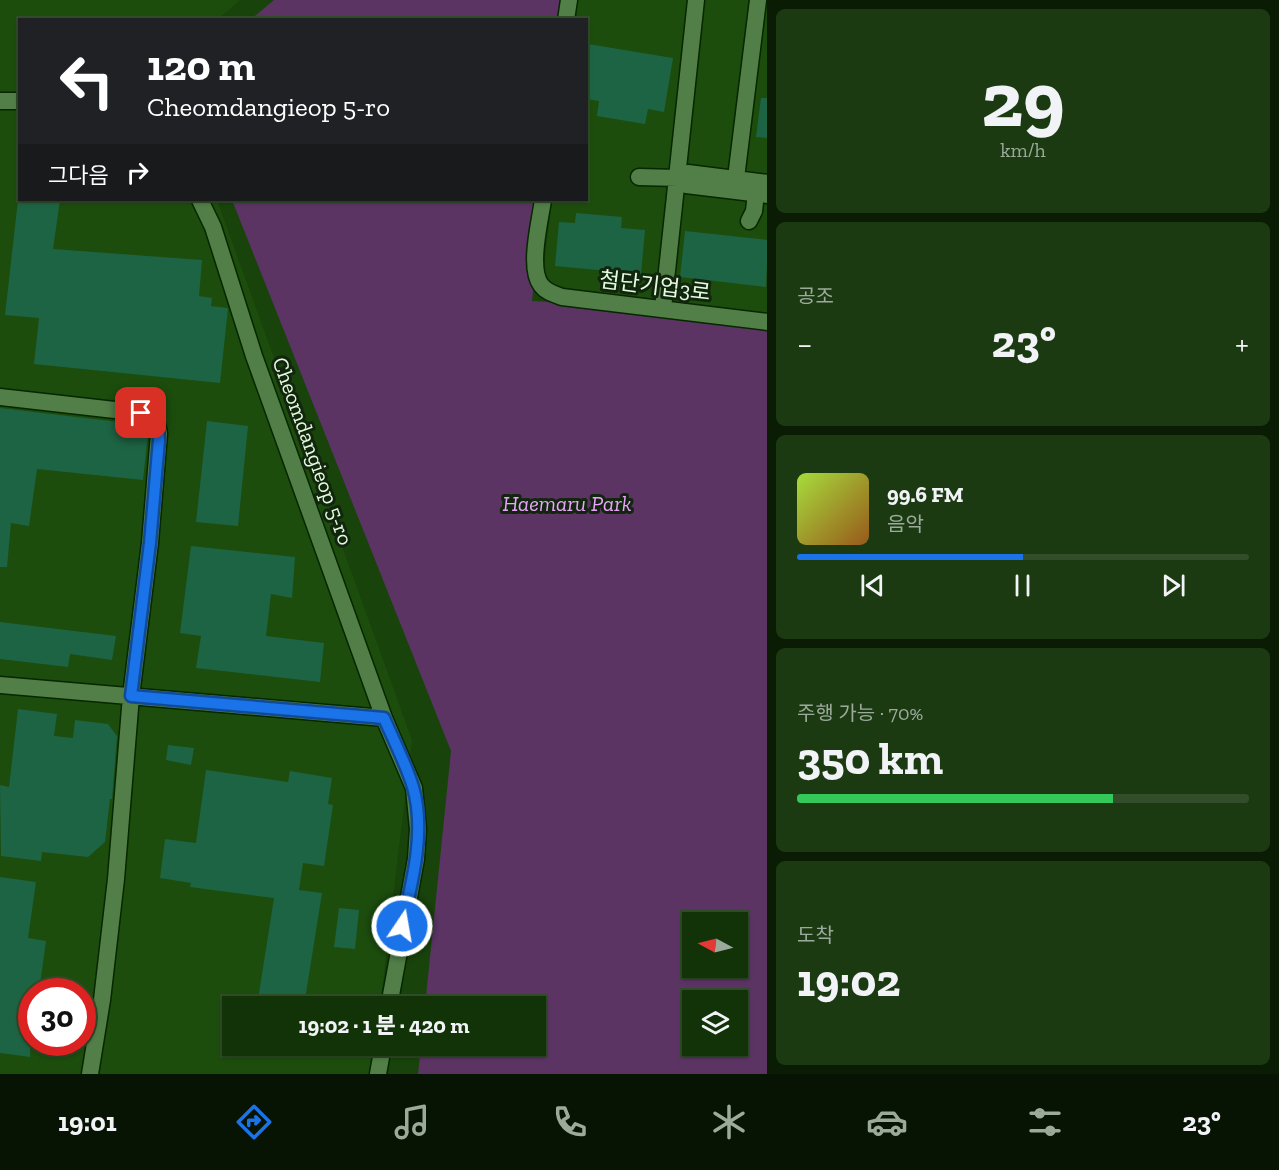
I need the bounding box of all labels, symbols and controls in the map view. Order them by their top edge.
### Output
text: 120 m [147,40,255,91]
icon: left [48,42,126,120]
text: 29 [981,52,1065,146]
text: Cheomdangieop 5-ro [147,91,390,123]
text: km/h [1000,138,1046,162]
icon: right [121,156,154,189]
text: 그다음 [48,162,109,189]
street label: 첨단기업3로 [598,266,712,306]
text: 공조 [797,284,834,308]
text: 23° [992,315,1056,369]
text: − [797,324,812,363]
text: + [1235,324,1249,363]
street label: Cheomdangieop 5-ro [266,353,360,549]
pin [115,387,166,438]
icon: arrive [124,396,157,429]
text: 99.6 FM [887,481,963,508]
park label: Haemaru Park [502,490,632,517]
text: 음악 [887,512,924,536]
icon: previous [856,569,889,602]
icon: pause [1006,569,1039,602]
icon: next [1157,569,1190,602]
text: 주행 가능 · 70% [797,701,923,725]
text: 350 km [797,732,943,786]
position arrow [370,894,434,958]
north arrow [682,912,748,978]
map controls [682,912,748,1056]
text: 도착 [797,923,834,947]
text: 19:02 [797,954,901,1008]
speed limit sign: 30 [18,978,96,1056]
button: layers [682,990,748,1056]
text: 19:02 · 1 분 · 420 m [299,1012,469,1039]
icon: directions [233,1101,275,1143]
icon: music [391,1101,433,1143]
icon: phone [549,1101,591,1143]
icon: climate [708,1101,750,1143]
icon: car [866,1101,908,1143]
icon: filters [1024,1101,1066,1143]
text: 19:01 [58,1106,117,1138]
text: 23° [1182,1106,1221,1138]

